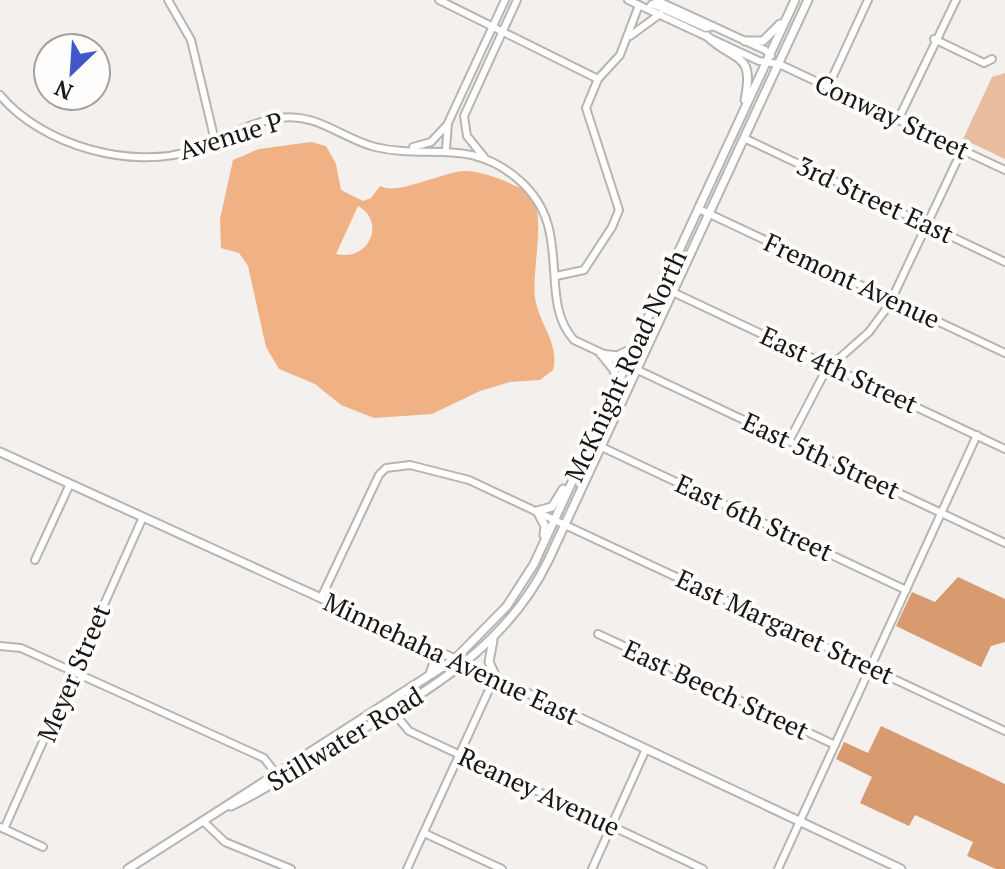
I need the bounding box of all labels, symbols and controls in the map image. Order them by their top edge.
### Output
north arrow [32,32,112,112]
street label: Conway Street [810,65,976,167]
text: N [49,74,77,107]
street label: Avenue P [175,103,287,167]
street label: 3rd Street East [791,148,960,250]
street label: Fremont Avenue [759,225,946,336]
street label: McKnight Road North [556,244,694,487]
street label: East 4th Street [755,318,924,421]
street label: East 5th Street [737,404,906,507]
street label: East 6th Street [670,466,839,569]
street label: East Margaret Street [671,561,900,692]
street label: Minnehaha Avenue East [318,584,585,732]
street label: Meyer Street [29,598,117,747]
street label: East Beech Street [618,631,815,747]
street label: Stillwater Road [260,678,429,798]
street label: Reaney Avenue [453,739,626,843]

